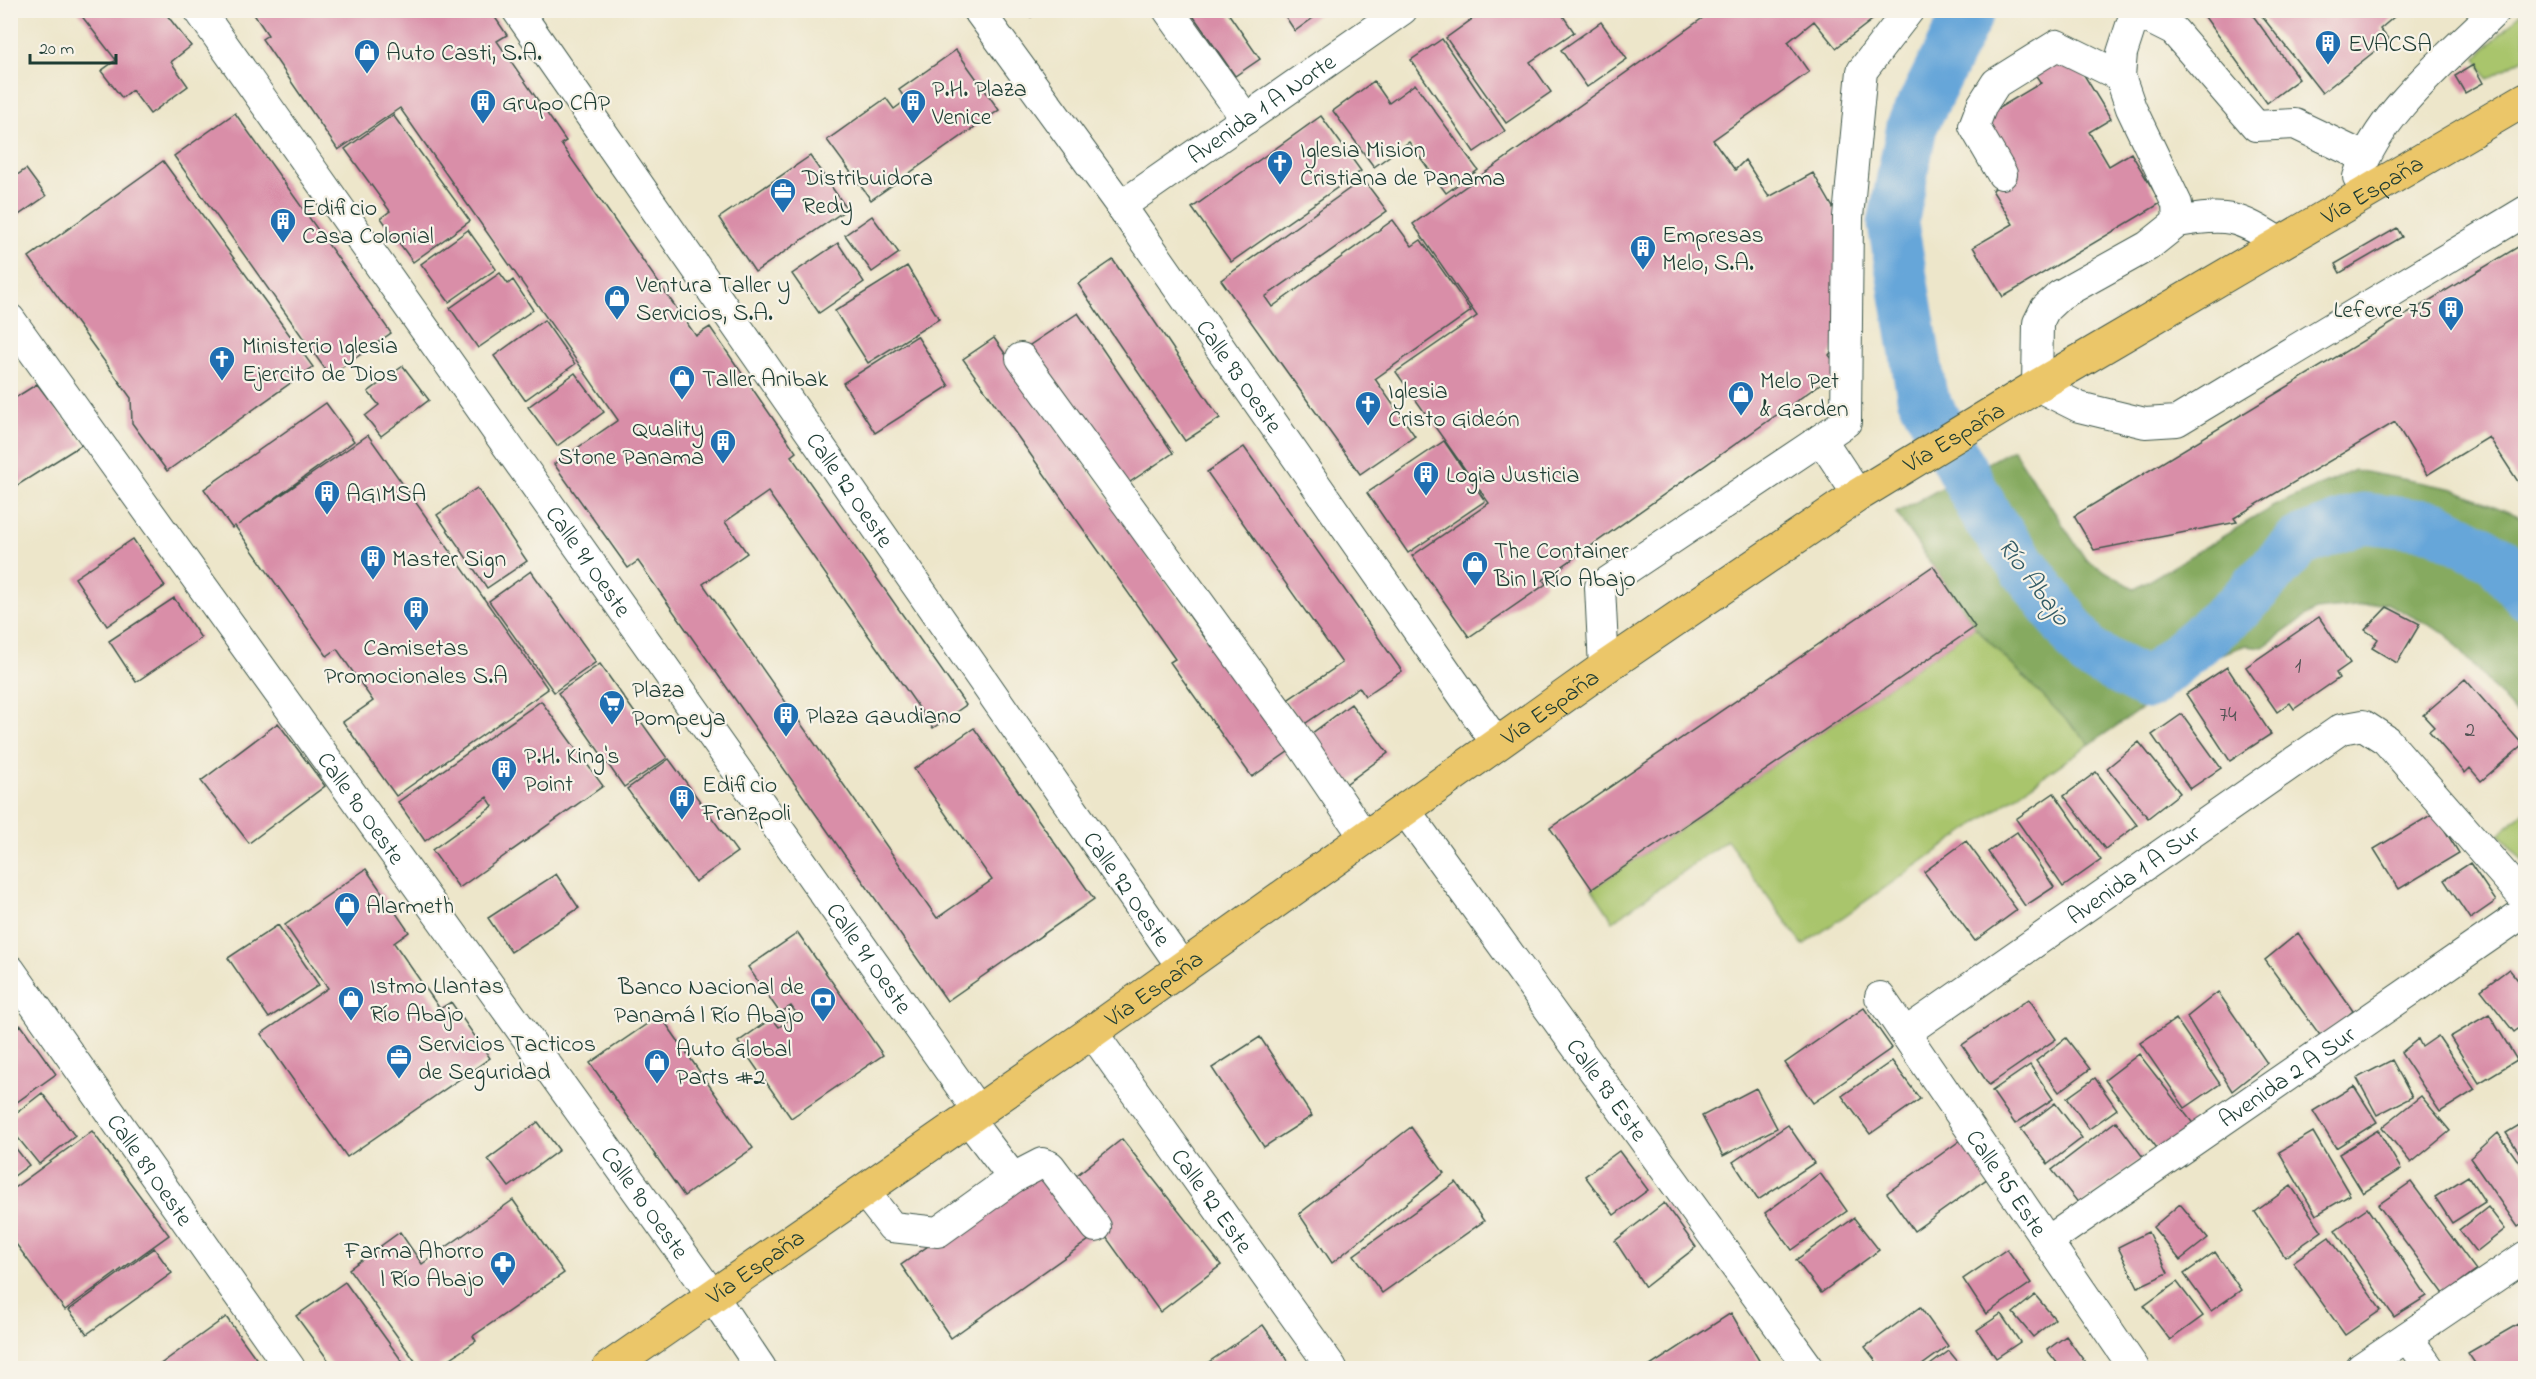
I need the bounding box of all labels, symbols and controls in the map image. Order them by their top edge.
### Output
scale bar [30,27,116,65]
building icon: EVACSA [2313,28,2343,66]
place label: EVACSA [2348,28,2432,63]
text: 20 m [39,37,74,63]
shop icon: Auto Casti, S.A. [352,37,382,75]
place label: Auto Casti, S.A. [386,37,542,72]
street label: Avenida 1 A Norte [1181,46,1344,174]
place label: P.H. Plaza Venice [931,73,1027,136]
building icon: Grupo CAP [468,87,498,125]
place label: Grupo CAP [502,87,611,122]
building icon: P.H. Plaza Venice [898,87,928,125]
place label: Iglesia Mision Cristiana de Panama [1300,134,1505,197]
church icon: Iglesia Mision Cristiana de Panama [1265,148,1295,186]
street label: Vía España [2315,148,2431,236]
place label: Distribuidora Redy [801,162,933,226]
office icon: Distribuidora Redy [768,176,798,214]
place label: Edificio Casa Colonial [302,192,434,255]
building icon: Edificio Casa Colonial [268,206,298,244]
place label: Empresas Melo, S.A. [1662,219,1764,282]
building icon: Empresas Melo, S.A. [1628,233,1658,271]
place label: Ventura Taller y Servicios, S.A. [635,269,790,332]
shop icon: Ventura Taller y Servicios, S.A. [602,283,632,321]
place label: Lefevre 75 [2333,294,2432,329]
building icon: Lefevre 75 [2436,294,2466,332]
street label: Calle 93 Oeste [1186,313,1290,442]
place label: Ministerio Iglesia Ejercito de Dios [242,330,398,393]
church icon: Ministerio Iglesia Ejercito de Dios [207,344,237,382]
shop icon: Taller Anibak [667,363,697,401]
place label: Taller Anibak [702,363,829,398]
place label: Melo Pet & Garden [1760,365,1849,428]
place label: Iglesia Cristo Gideón [1388,375,1520,438]
shop icon: Melo Pet & Garden [1726,379,1756,417]
church icon: Iglesia Cristo Gideón [1353,389,1383,427]
street label: Vía España [1897,394,2013,484]
place label: Quality Stone Panama [558,413,704,476]
street label: Calle 92 Oeste [796,426,901,556]
building icon: Quality Stone Panama [708,427,738,465]
building icon: Logia Justicia [1411,459,1441,497]
place label: Logia Justicia [1446,459,1579,494]
building icon: AGIMSA [312,478,342,516]
place label: AGIMSA [346,478,426,513]
street label: Calle 91 Oeste [535,500,639,626]
water label: Río Abajo [1987,531,2079,636]
place label: The Container Bin | Río Abajo [1493,535,1636,598]
building icon: Master Sign [358,543,388,581]
place label: Master Sign [392,543,506,578]
shop icon: The Container Bin | Río Abajo [1460,549,1490,587]
building icon: Camisetas Promocionales S.A [401,594,431,632]
place label: Camisetas Promocionales S.A [324,632,508,695]
house number: 1 [2295,652,2302,682]
street label: Vía España [1494,662,1608,756]
place label: Plaza Pompeya [632,674,726,738]
supermarket icon: Plaza Pompeya [597,688,627,726]
building icon: Plaza Gaudiano [771,700,801,738]
place label: Plaza Gaudiano [806,700,961,735]
house number: 74 [2219,701,2237,731]
house number: 2 [2465,716,2475,746]
place label: P.H. King's Point [524,740,620,803]
street label: Calle 90 Oeste [307,745,412,873]
building icon: P.H. King's Point [489,754,519,792]
place label: Edificio Franzpoli [701,769,791,832]
building icon: Edificio Franzpoli [667,783,697,821]
street label: Avenida 1 A Sur [2061,817,2209,935]
street label: Calle 92 Oeste [1073,825,1178,955]
shop icon: Alarmeth [332,890,362,928]
place label: Alarmeth [366,890,454,925]
street label: Calle 91 Oeste [816,896,919,1022]
street label: Vía España [1098,943,1211,1038]
place label: Istmo Llantas Río Abajo [370,970,504,1033]
place label: Banco Nacional de Panamá | Río Abajo [614,971,804,1034]
shop icon: Istmo Llantas Río Abajo [336,984,366,1022]
bank icon: Banco Nacional de Panamá | Río Abajo [808,985,838,1023]
street label: Avenida 2 A Sur [2213,1018,2364,1138]
place label: Servicios Tacticos de Seguridad [418,1028,596,1091]
street label: Calle 93 Este [1556,1032,1655,1150]
place label: Auto Global Parts #2 [676,1033,792,1096]
office icon: Servicios Tacticos de Seguridad [384,1042,414,1080]
shop icon: Auto Global Parts #2 [642,1047,672,1085]
street label: Calle 89 Oeste [96,1107,200,1235]
street label: Calle 95 Este [1956,1123,2055,1245]
street label: Calle 90 Oeste [590,1140,696,1268]
street label: Calle 92 Este [1161,1142,1260,1262]
street label: Vía España [699,1222,813,1316]
place label: Farma Ahorro | Río Abajo [343,1235,484,1298]
pharmacy icon: Farma Ahorro | Río Abajo [488,1249,518,1287]

